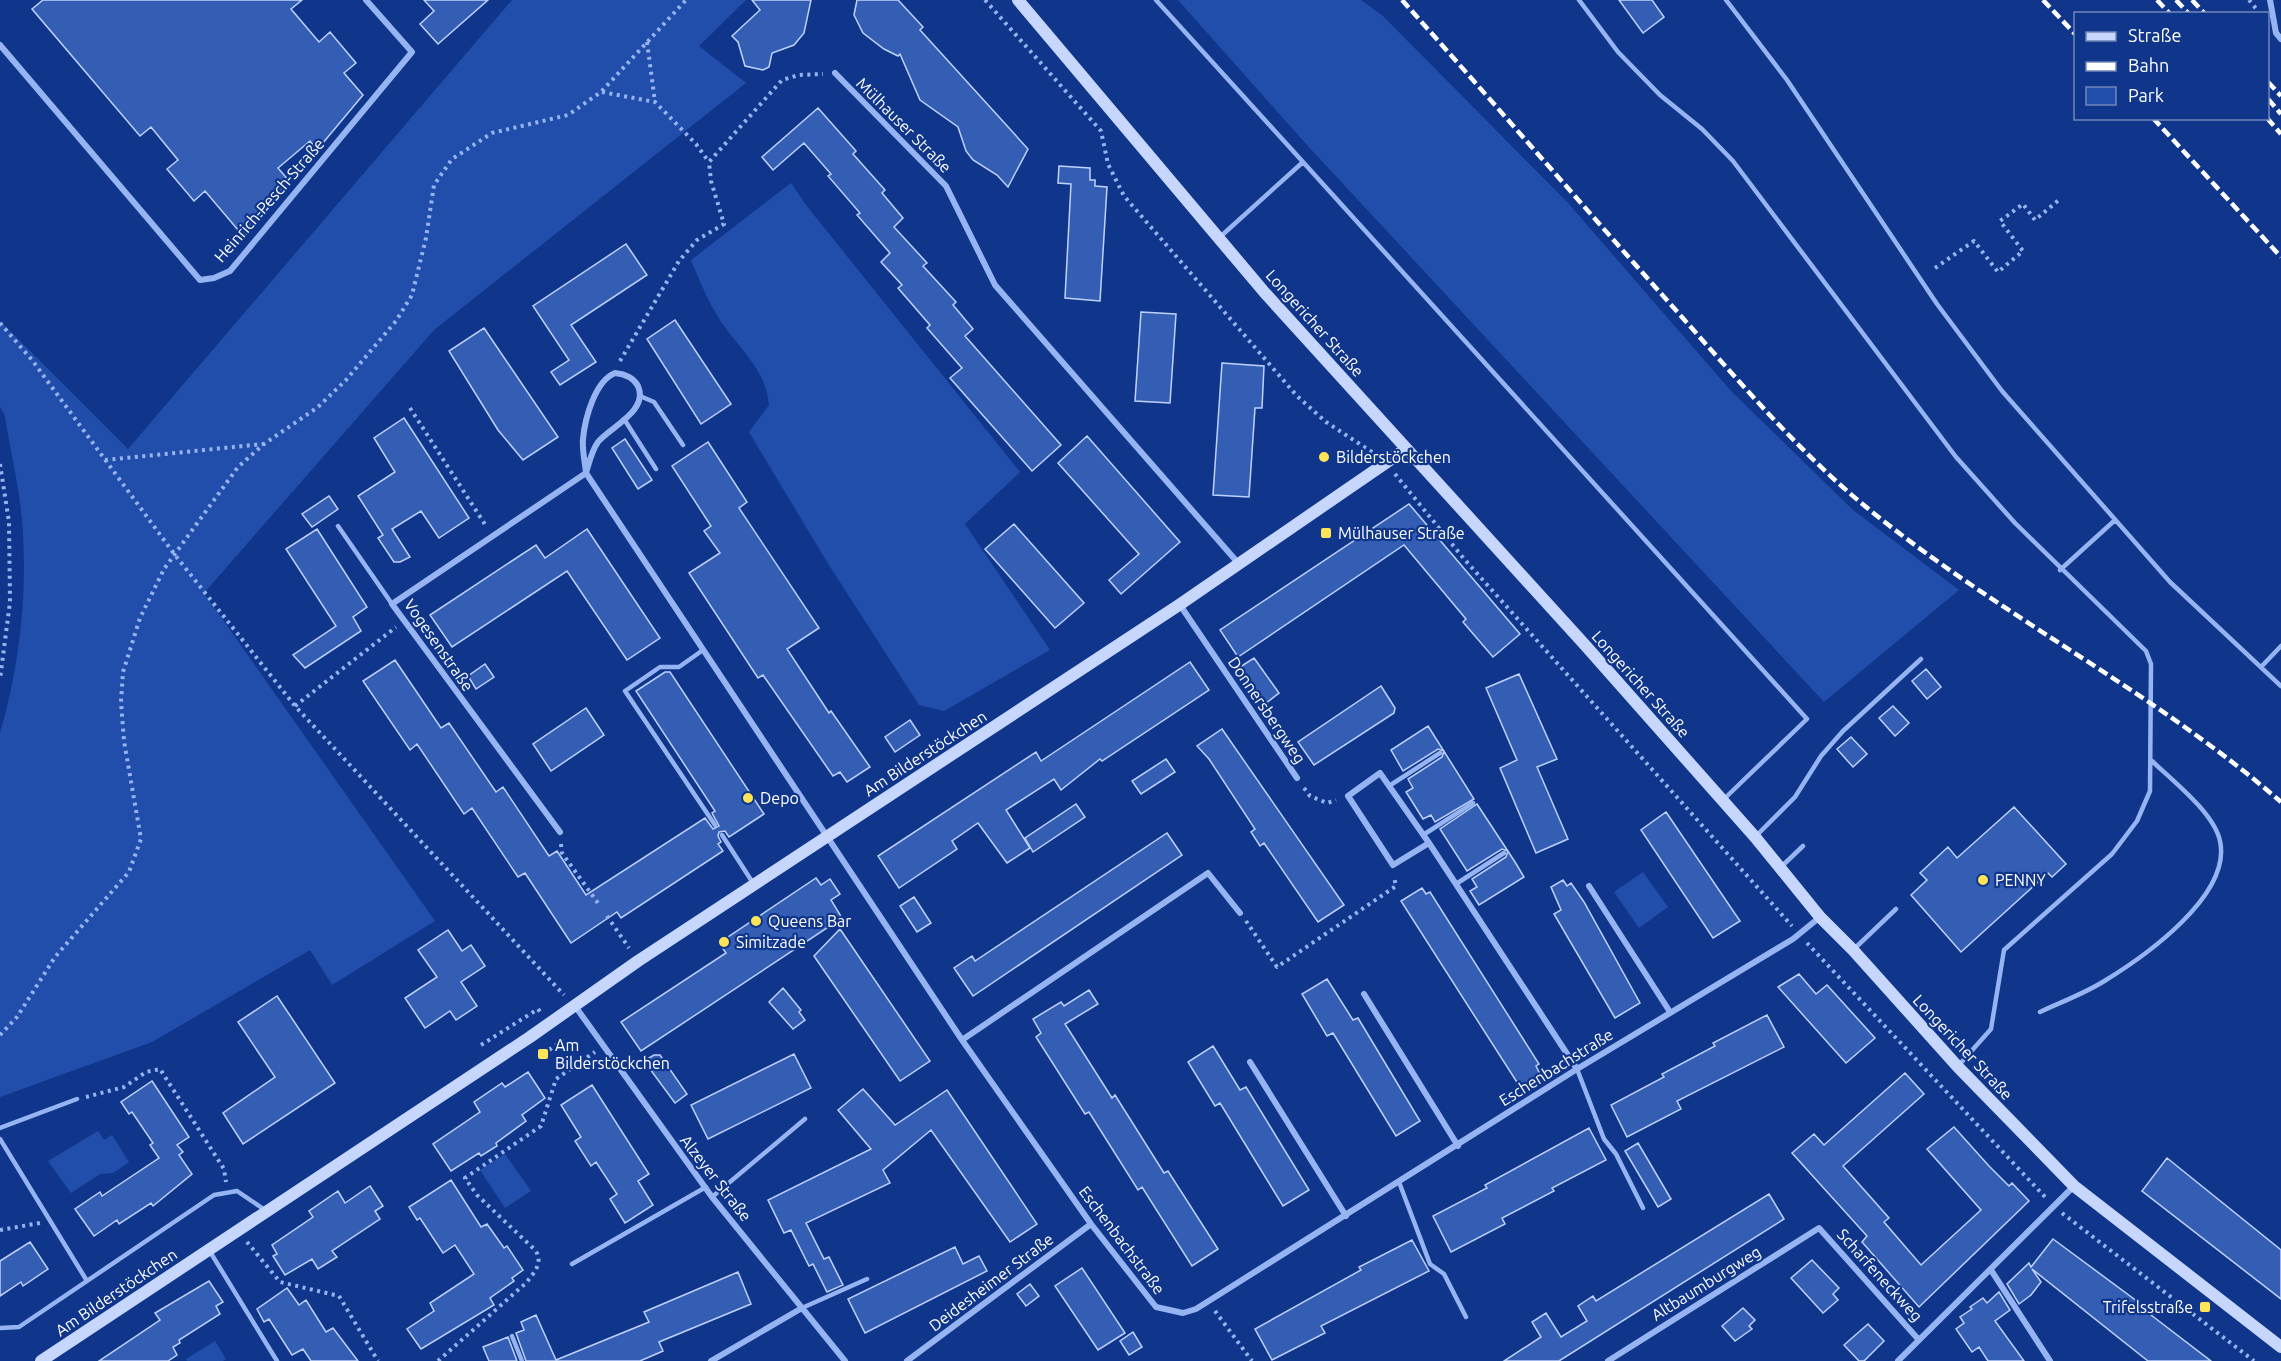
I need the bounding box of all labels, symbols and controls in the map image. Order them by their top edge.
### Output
legend [2074,12,2269,120]
text: Straße [2128,25,2181,45]
text: Bahn [2128,55,2169,75]
street label: Mülhauser Straße [853,74,955,176]
text: Park [2128,85,2164,105]
street label: Heinrich-Pesch-Straße [210,135,328,265]
street label: Longericher Straße [1262,266,1368,380]
place label: Bilderstöckchen [1336,448,1451,466]
marker: Bilderstöckchen [1317,450,1331,464]
place label: Mülhauser Straße [1338,524,1465,542]
marker: Mülhauser Straße [1319,526,1333,540]
street label: Vogesenstraße [401,596,477,694]
street label: Longericher Straße [1588,627,1694,741]
street label: Donnersbergweg [1225,653,1309,767]
street label: Am Bilderstöckchen [860,707,990,799]
place label: Depo [760,789,799,807]
marker: Depo [741,791,755,805]
place label: PENNY [1995,871,2046,889]
marker: PENNY [1976,873,1990,887]
place label: Queens Bar [768,912,851,930]
marker: Queens Bar [749,914,763,928]
place label: Simitzade [736,933,806,951]
marker: Simitzade [717,935,731,949]
street label: Longericher Straße [1910,991,2016,1103]
street label: Eschenbachstraße [1496,1025,1616,1109]
place label: Am Bilderstöckchen [555,1036,670,1072]
marker: Am Bilderstöckchen [536,1047,550,1061]
street label: Alzeyer Straße [677,1131,755,1225]
street label: Eschenbachstraße [1076,1182,1168,1298]
street label: Scharfeneckweg [1834,1225,1926,1325]
street label: Deidesheimer Straße [925,1229,1057,1335]
street label: Altbaumburgweg [1648,1242,1764,1324]
street label: Am Bilderstöckchen [52,1245,180,1339]
place label: Trifelsstraße [2103,1298,2193,1316]
marker: Trifelsstraße [2198,1300,2212,1314]

